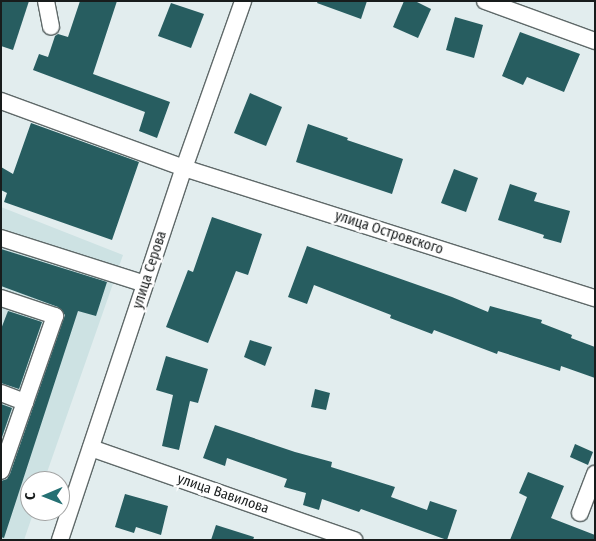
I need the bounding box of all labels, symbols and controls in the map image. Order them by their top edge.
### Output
street label: улица Островского [333,208,445,258]
street label: улица Серова [130,229,170,311]
street label: улица Вавилова [175,470,271,518]
north arrow [20,471,70,521]
text: С [22,492,39,500]

